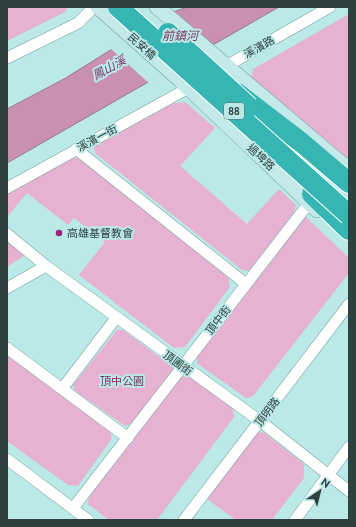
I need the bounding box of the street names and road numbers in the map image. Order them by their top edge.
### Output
street label: 民安橋 [126,31,158,61]
street label: 溪濱路 [242,34,276,60]
road number: 88 [224,103,244,119]
street label: 溪濱一街 [75,122,119,154]
street label: 過埤路 [245,141,277,173]
street label: 頂中街 [203,303,233,337]
street label: 頂圃街 [161,348,195,378]
street label: 頂明路 [252,395,282,429]

